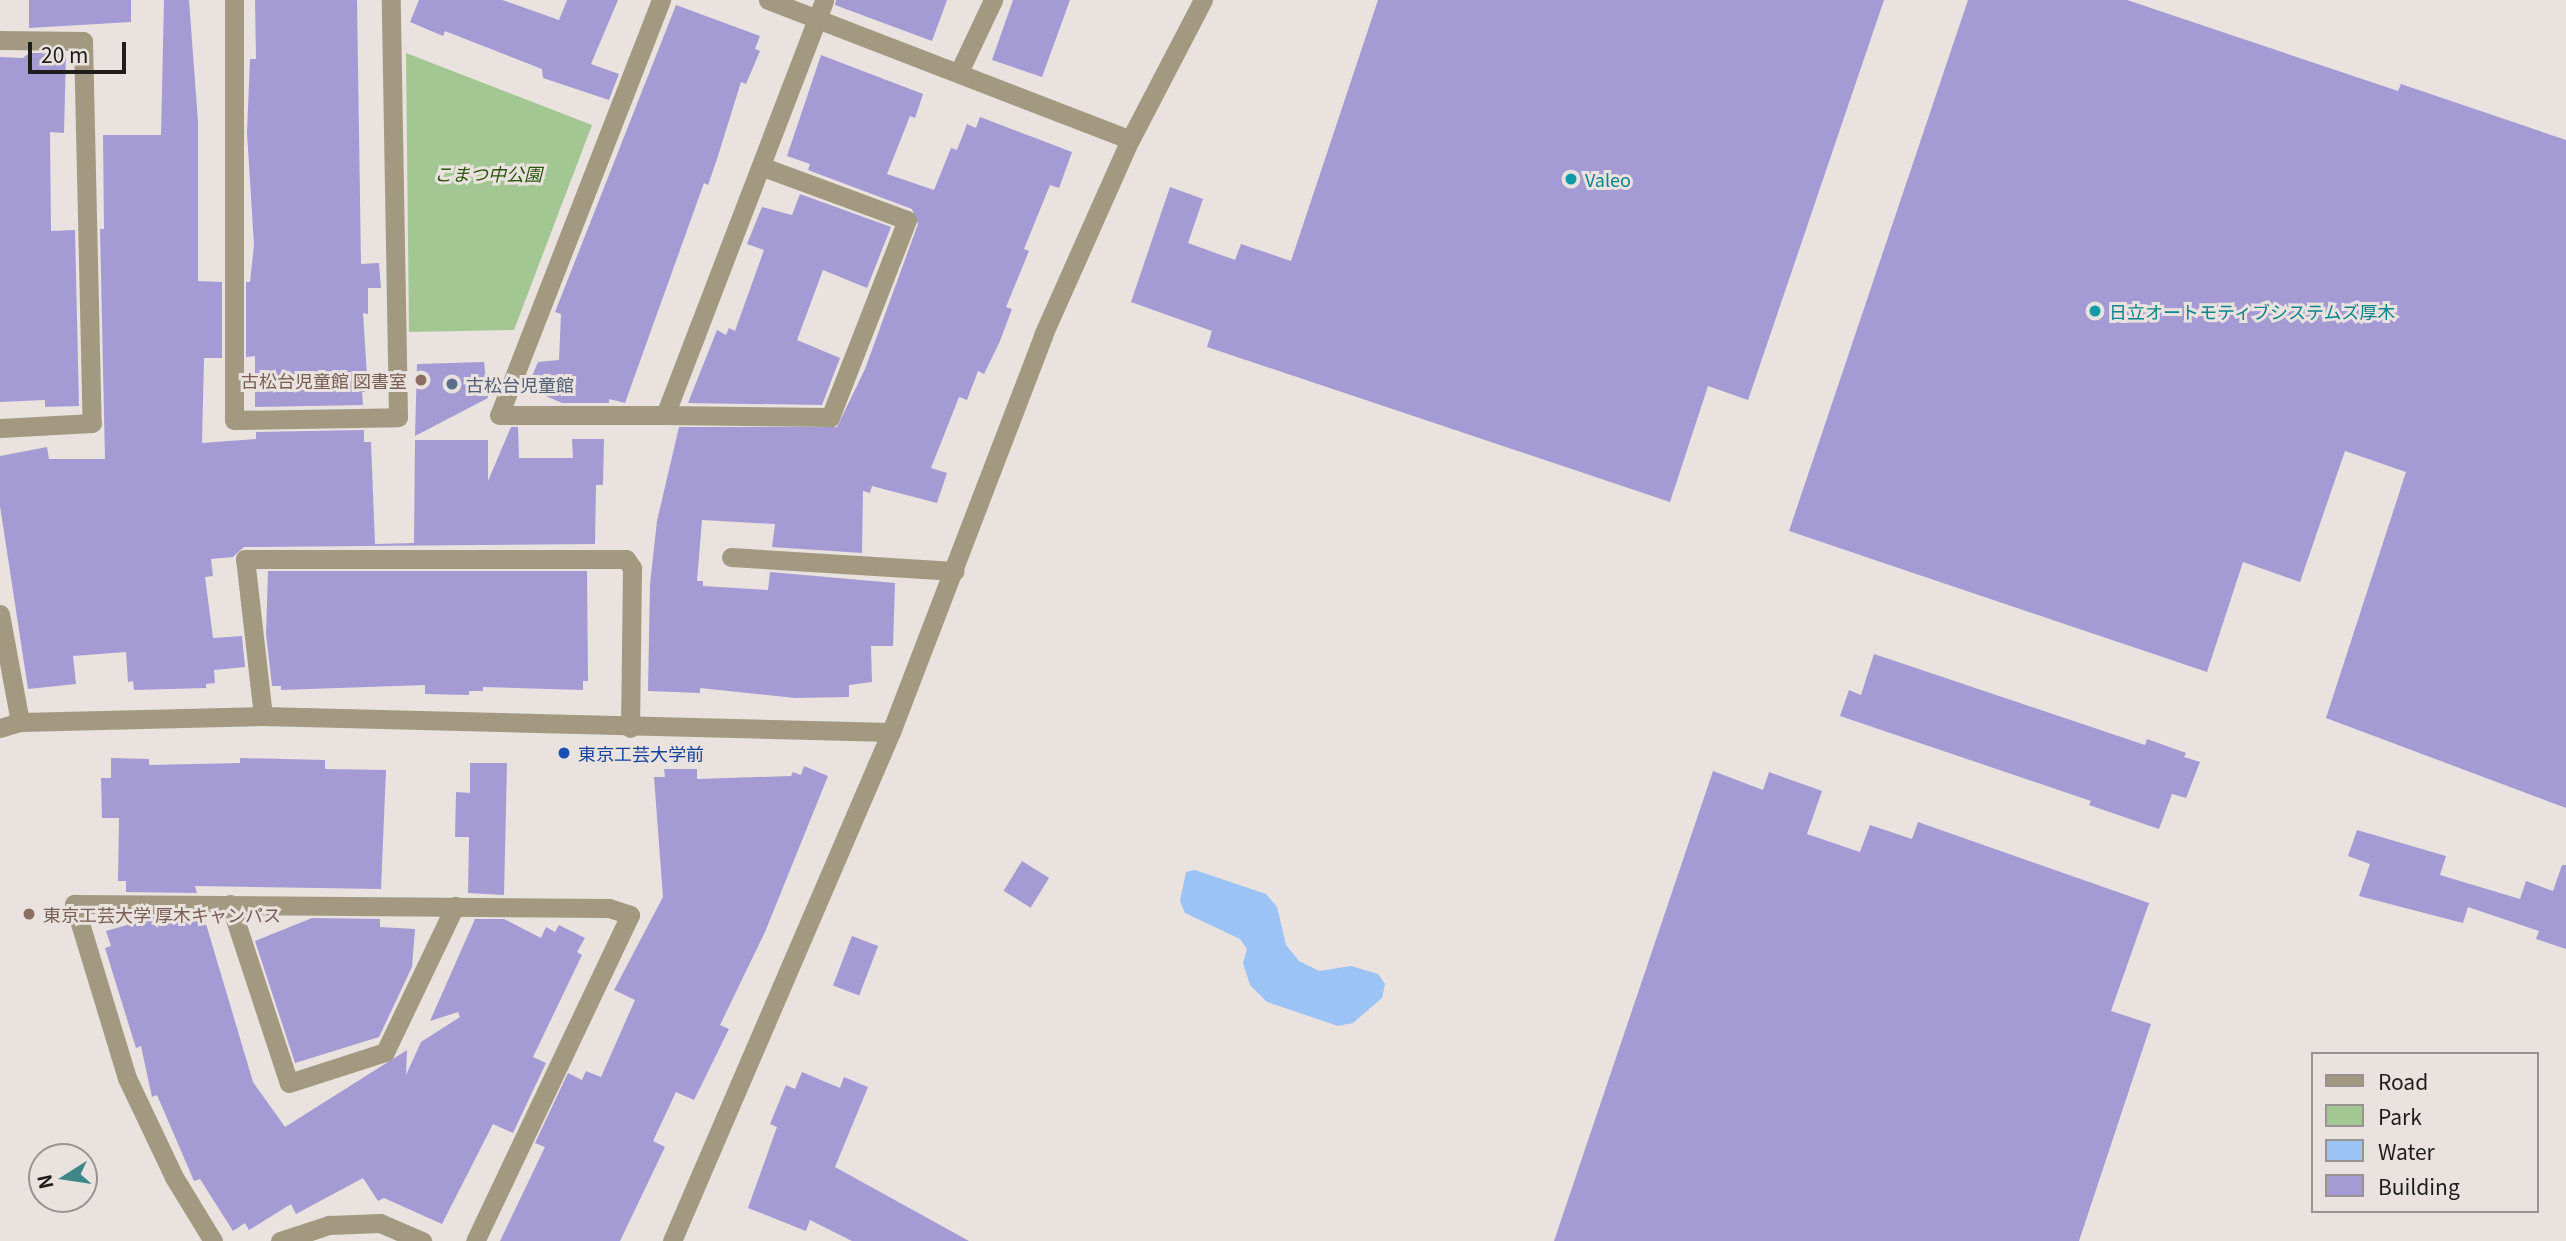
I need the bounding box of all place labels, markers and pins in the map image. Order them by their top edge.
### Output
place label: Valeo [1585,168,1631,190]
marker: Valeo [1563,171,1579,187]
place label: 日立オートモティブシステムズ厚木 [2109,300,2397,322]
marker: 日立オートモティブシステムズ厚木 [2087,303,2103,319]
place label: 古松台児童館 図書室 [241,369,407,391]
marker: 古松台児童館 図書室 [413,372,429,388]
place label: 古松台児童館 [466,373,574,395]
marker: 古松台児童館 [444,376,460,392]
place label: 東京工芸大学前 [578,742,704,764]
marker: 東京工芸大学前 [556,745,572,761]
place label: 東京工芸大学 厚木キャンパス [43,903,281,925]
marker: 東京工芸大学 厚木キャンパス [21,906,37,922]

